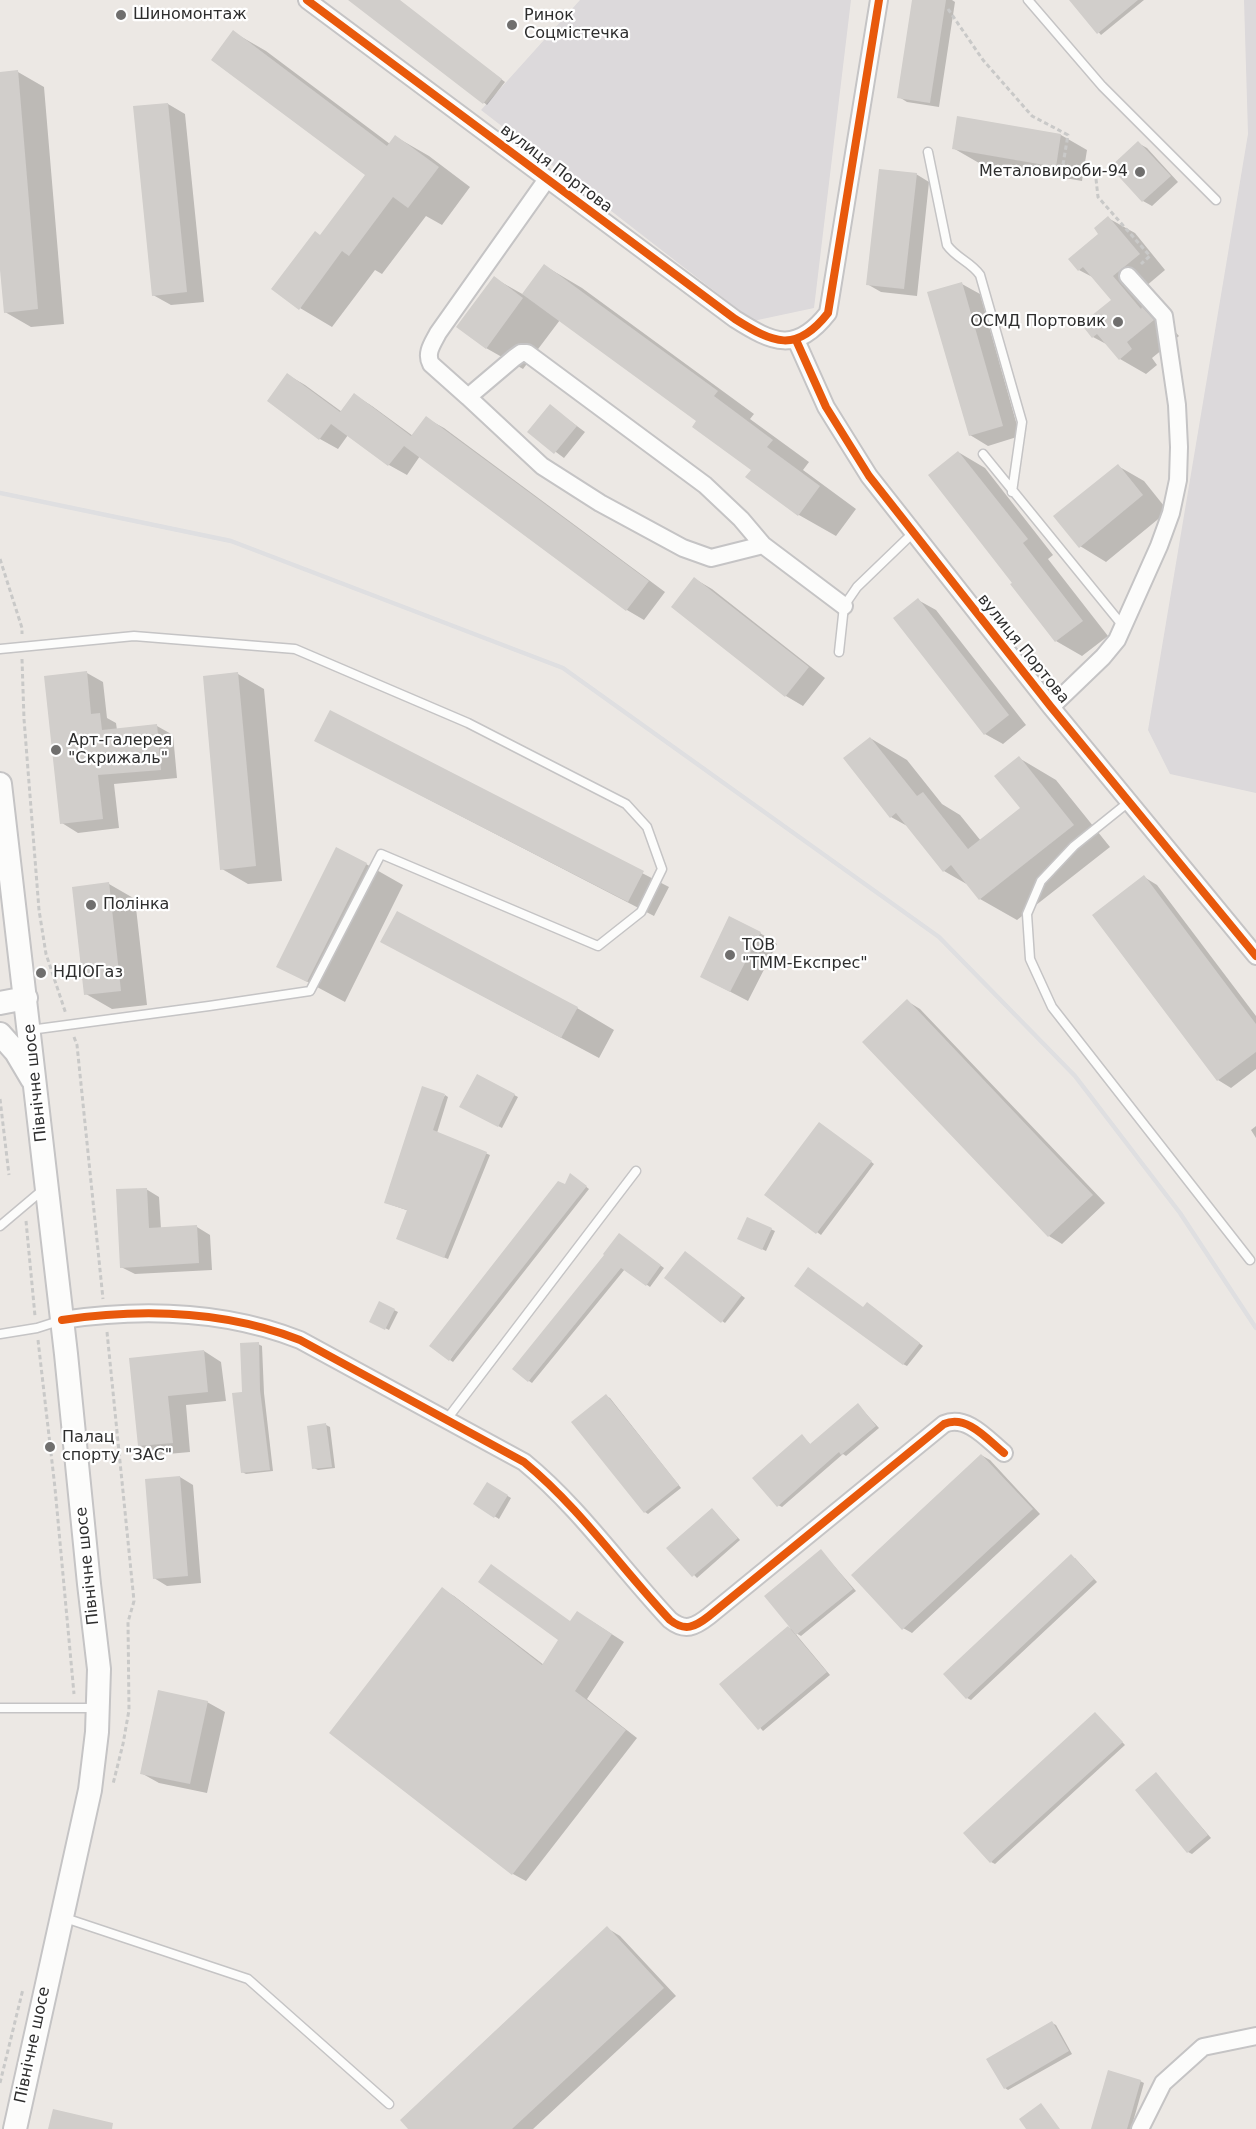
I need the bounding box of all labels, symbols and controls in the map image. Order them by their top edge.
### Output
place label: Шиномонтаж [133,5,247,25]
place label: Ринок Соцмістечка [524,6,629,44]
marker: Шиномонтаж [114,8,128,22]
marker: Ринок Соцмістечка [505,18,519,32]
street label: вулиця Портова [496,121,616,217]
place label: Металовироби-94 [979,162,1128,182]
marker: Металовироби-94 [1133,165,1147,179]
place label: ОСМД Портовик [970,312,1106,332]
marker: ОСМД Портовик [1111,315,1125,329]
street label: вулиця Портова [973,590,1073,708]
place label: Арт-галерея "Скрижаль" [68,731,172,769]
marker: Арт-галерея "Скрижаль" [49,743,63,757]
place label: Полінка [103,895,169,915]
marker: Полінка [84,898,98,912]
place label: ТОВ "ТММ-Експрес" [742,936,868,974]
marker: ТОВ "ТММ-Експрес" [723,948,737,962]
place label: НДІОГаз [53,963,123,983]
marker: НДІОГаз [34,966,48,980]
street label: Північне шосе [20,1023,52,1143]
place label: Палац спорту "ЗАС" [62,1428,172,1466]
marker: Палац спорту "ЗАС" [43,1440,57,1454]
street label: Північне шосе [72,1506,104,1626]
street label: Північне шосе [11,1985,55,2105]

